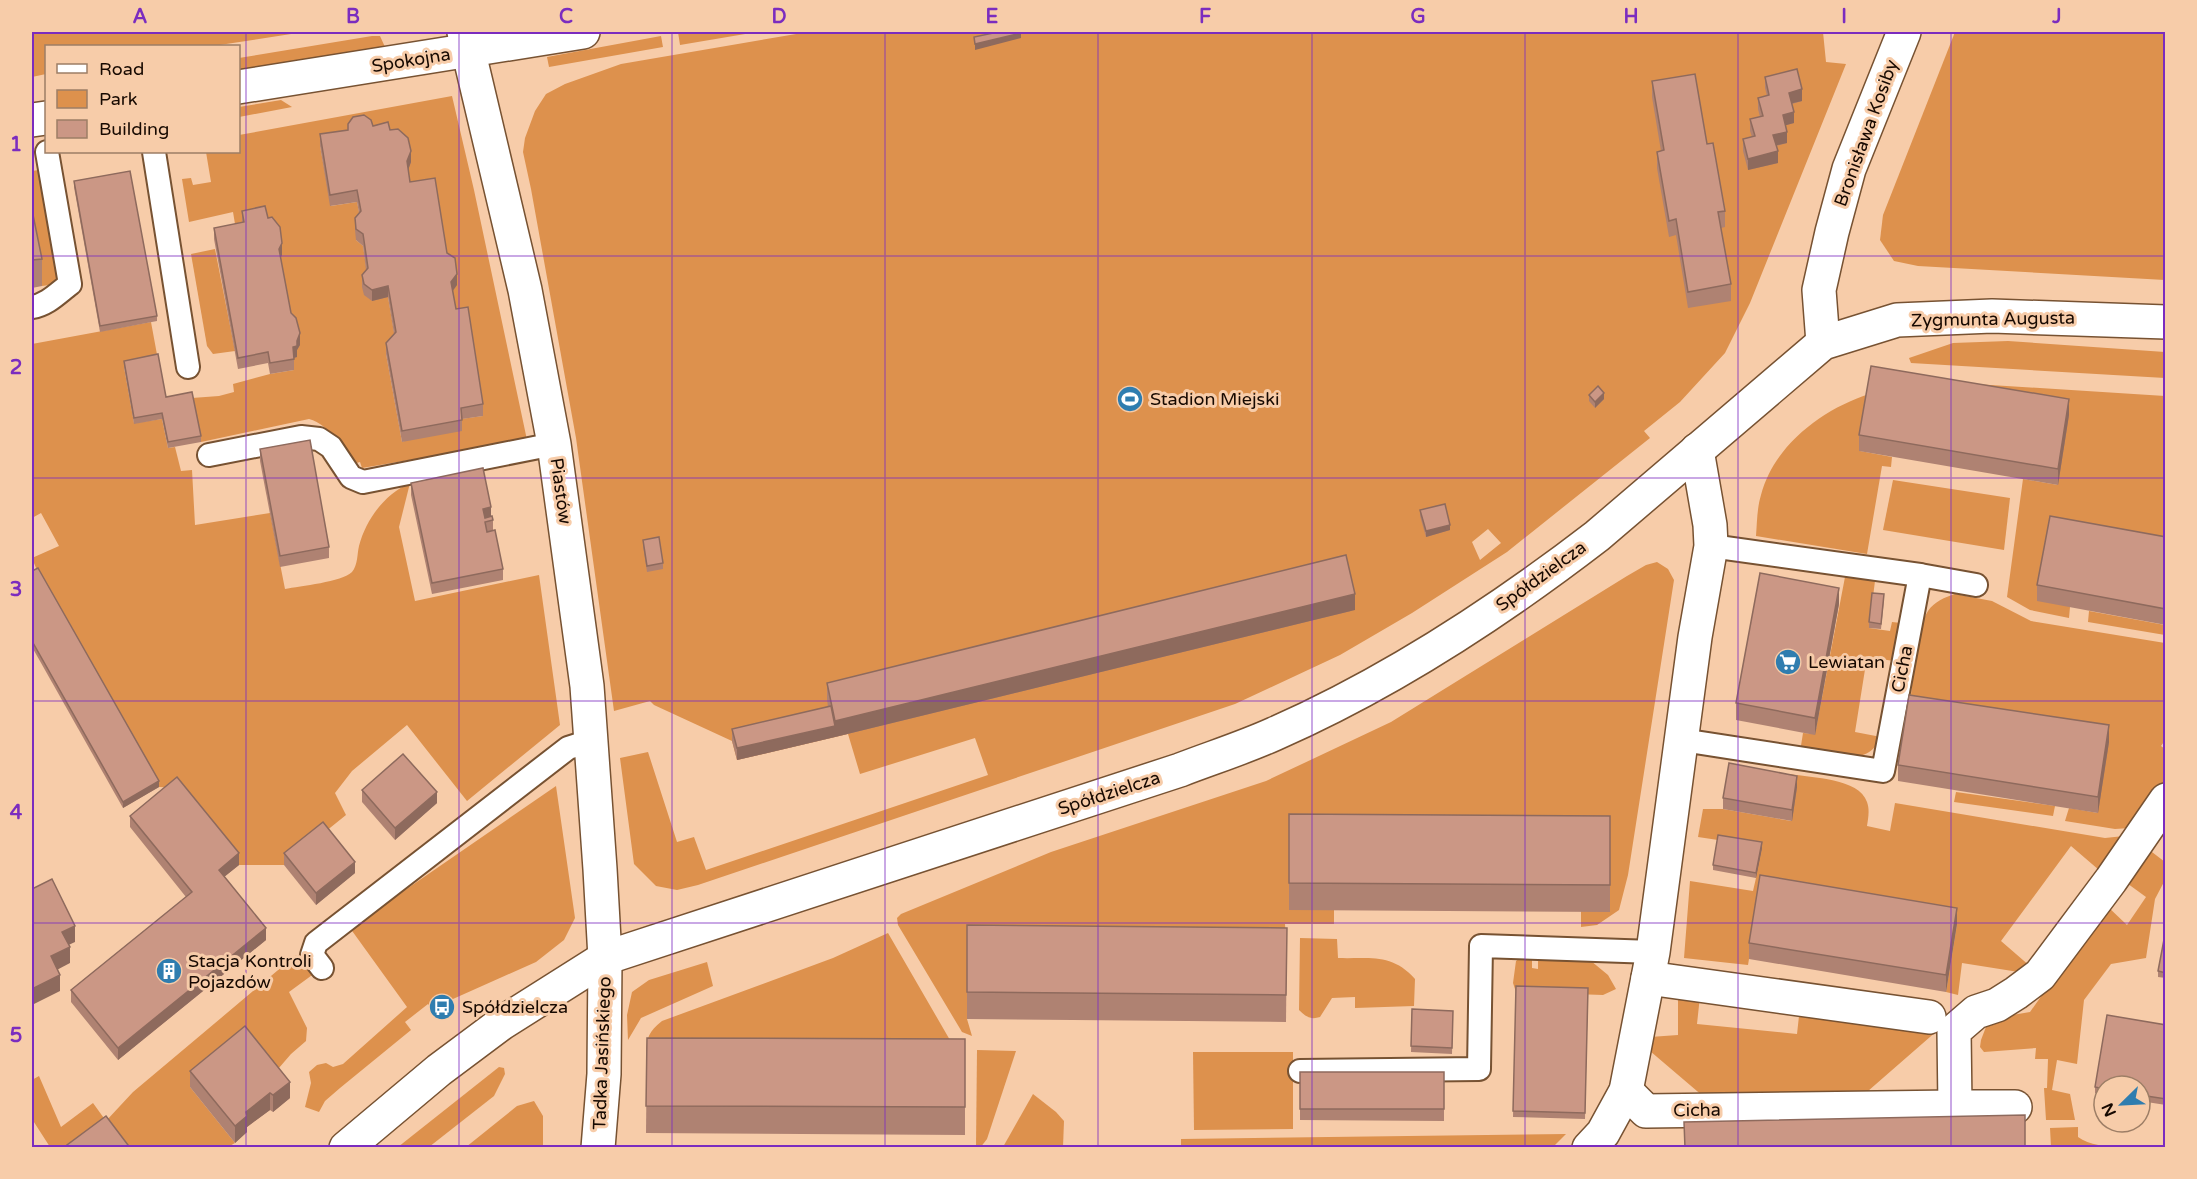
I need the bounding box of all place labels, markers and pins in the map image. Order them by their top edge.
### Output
sports icon: Stadion Miejski [1115,384,1145,414]
place label: Stadion Miejski [1150,388,1280,410]
supermarket icon: Lewiatan [1773,647,1803,677]
place label: Lewiatan [1808,651,1885,673]
place label: Stacja Kontroli Pojazdów [188,950,312,993]
building icon: Stacja Kontroli Pojazdów [154,956,184,986]
bus stop icon: Spółdzielcza [427,992,457,1022]
place label: Spółdzielcza [462,996,568,1018]

